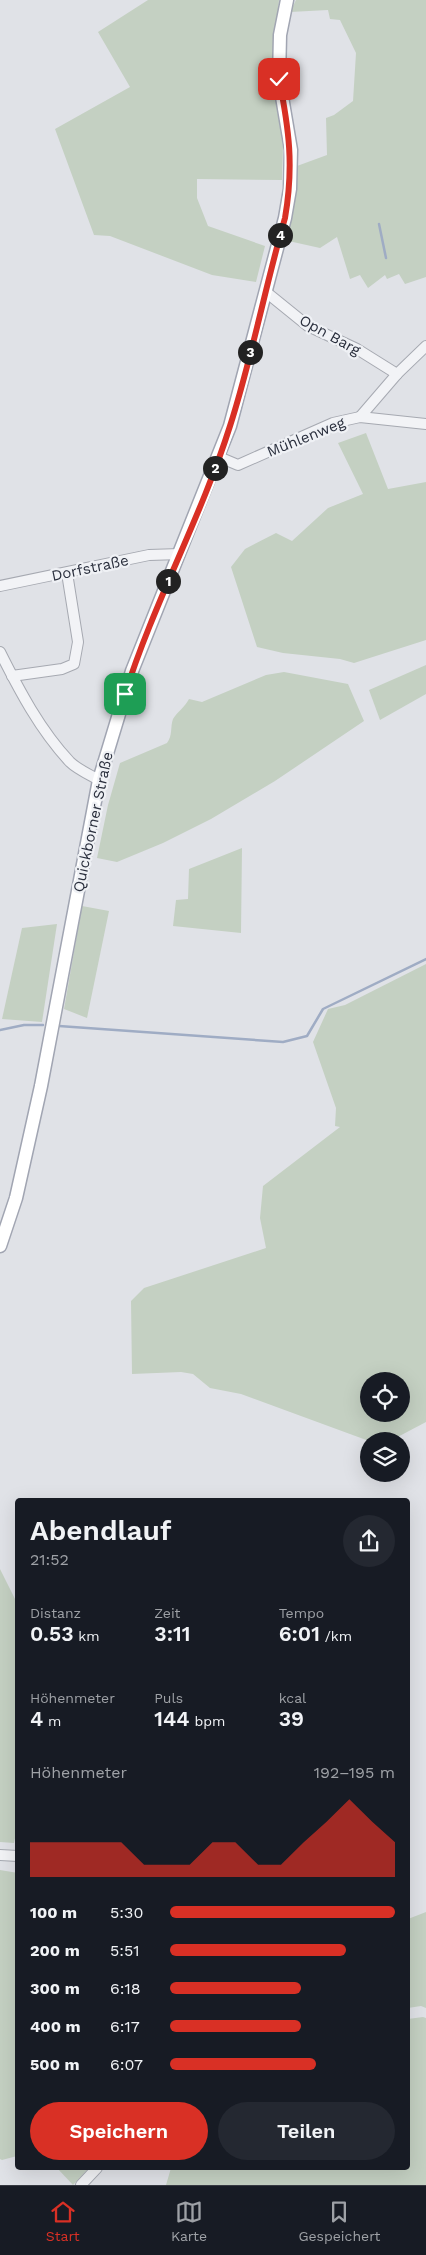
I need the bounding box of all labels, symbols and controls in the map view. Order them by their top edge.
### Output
pin [258,58,300,100]
icon: check [265,65,293,93]
pin: 4 [268,222,292,248]
text: 4 [276,227,285,243]
street label: Opn Barg [296,311,364,359]
pin: 3 [238,340,262,364]
text: 3 [246,344,255,360]
street label: Mühlenweg [264,413,348,461]
pin: 2 [202,456,228,480]
text: 2 [211,460,220,476]
street label: Dorfstraße [50,551,130,585]
pin: 1 [156,568,180,594]
text: 1 [165,573,172,589]
pin [104,673,146,715]
icon: arrive [111,680,139,708]
street label: Quickborner Straße [69,750,117,894]
map controls [360,1372,410,1482]
button: locate [360,1372,410,1422]
button: layers [360,1432,410,1482]
text: Abendlauf [30,1514,171,1547]
button: share [343,1515,395,1567]
text: 21:52 [30,1550,69,1569]
text: Distanz [30,1605,81,1621]
text: Zeit [154,1605,180,1621]
text: Tempo [279,1605,324,1621]
text: 0.53 [30,1621,74,1646]
text: 3:11 [154,1621,190,1646]
text: 6:01 [279,1621,320,1646]
text: km [74,1628,100,1644]
text: /km [320,1628,352,1644]
text: Höhenmeter [30,1690,115,1706]
text: Puls [154,1690,183,1706]
text: kcal [279,1690,306,1706]
text: 4 [30,1706,43,1731]
text: 144 [154,1706,190,1731]
text: 39 [279,1706,304,1731]
text: m [43,1713,61,1729]
text: bpm [190,1713,225,1729]
text: Höhenmeter [30,1763,127,1782]
text: 192–195 m [314,1763,395,1782]
text: 100 m [30,1903,77,1922]
text: 5:30 [110,1903,143,1922]
text: 200 m [30,1941,80,1960]
text: 5:51 [110,1941,140,1960]
text: 300 m [30,1979,80,1998]
text: 6:18 [110,1979,141,1998]
text: 400 m [30,2017,81,2036]
text: 6:17 [110,2017,140,2036]
text: 500 m [30,2055,80,2074]
text: 6:07 [110,2055,143,2074]
button: Speichern [30,2102,208,2160]
button: Teilen [218,2102,395,2160]
tab: Start [46,2198,80,2244]
tab: Karte [171,2198,207,2244]
tab: Gespeichert [298,2198,380,2244]

